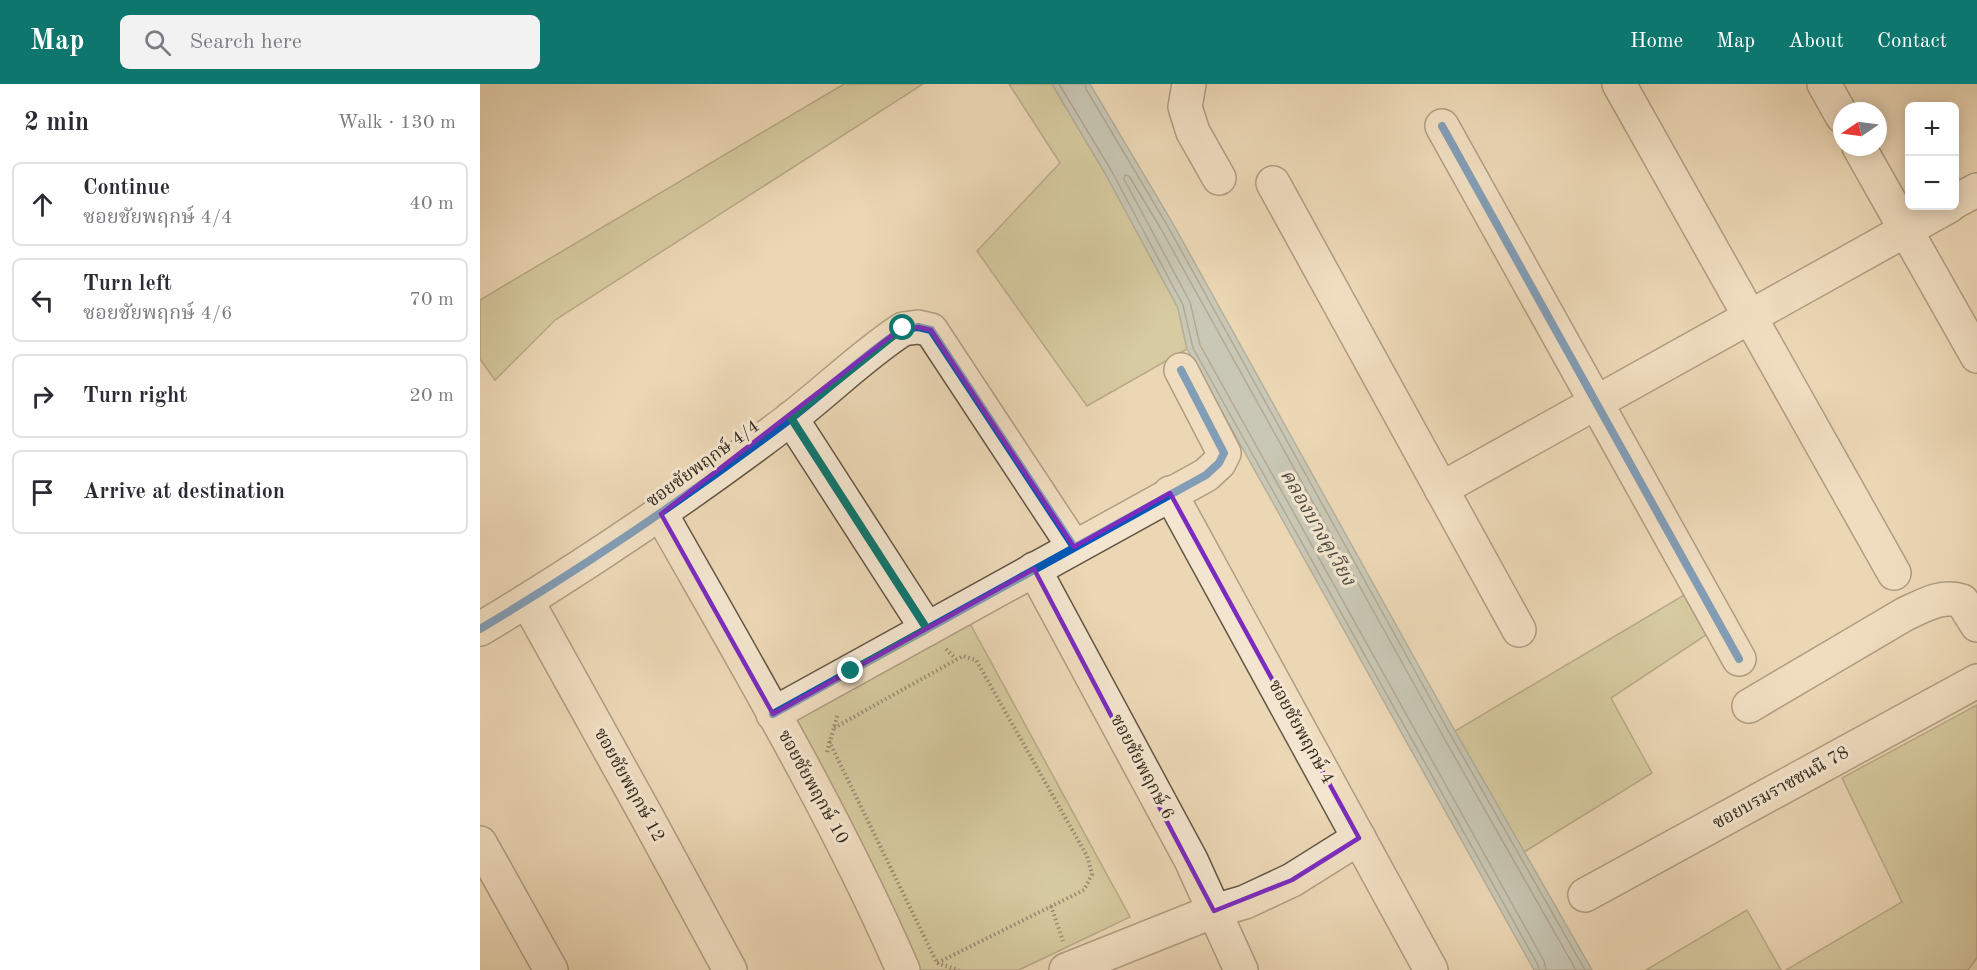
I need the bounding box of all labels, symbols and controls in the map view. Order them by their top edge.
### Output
search box [120,15,540,69]
icon: search [141,26,174,59]
text: Map [30,28,84,56]
text: Search here [189,31,302,53]
text: Home [1630,31,1683,52]
text: Map [1716,31,1755,52]
text: About [1788,31,1844,52]
text: Contact [1877,31,1947,52]
north arrow [1833,102,1887,156]
map controls [1905,102,1959,210]
button: + [1905,102,1959,156]
text: 2 min [24,110,89,136]
text: Walk · 130 m [337,113,456,133]
button: − [1905,156,1959,210]
text: Continue [83,177,170,199]
icon: ahead [26,188,59,221]
text: 40 m [409,194,454,214]
text: ซอยชัยพฤกษ์ 4/4 [83,208,233,228]
text: Turn left [83,273,172,295]
icon: left [26,284,59,317]
text: 70 m [409,290,454,310]
text: ซอยชัยพฤกษ์ 4/6 [83,304,233,324]
route start [889,314,915,340]
icon: right [26,380,59,413]
text: Turn right [83,385,187,407]
text: 20 m [409,386,454,406]
street label: ซอยชัยพฤกษ์ 4/4 [641,415,763,511]
water label: คลองบางคูเวียง [1275,466,1360,591]
icon: arrive [26,476,59,509]
text: Arrive at destination [83,481,285,503]
route end [837,657,863,683]
street label: ซอยชัยพฤกษ์ 4 [1265,675,1340,787]
street label: ซอยชัยพฤกษ์ 6 [1107,710,1180,823]
street label: ซอยชัยพฤกษ์ 12 [590,724,670,845]
street label: ซอยชัยพฤกษ์ 10 [774,726,854,847]
street label: ซอยบรมราชชนนี 78 [1709,742,1852,833]

